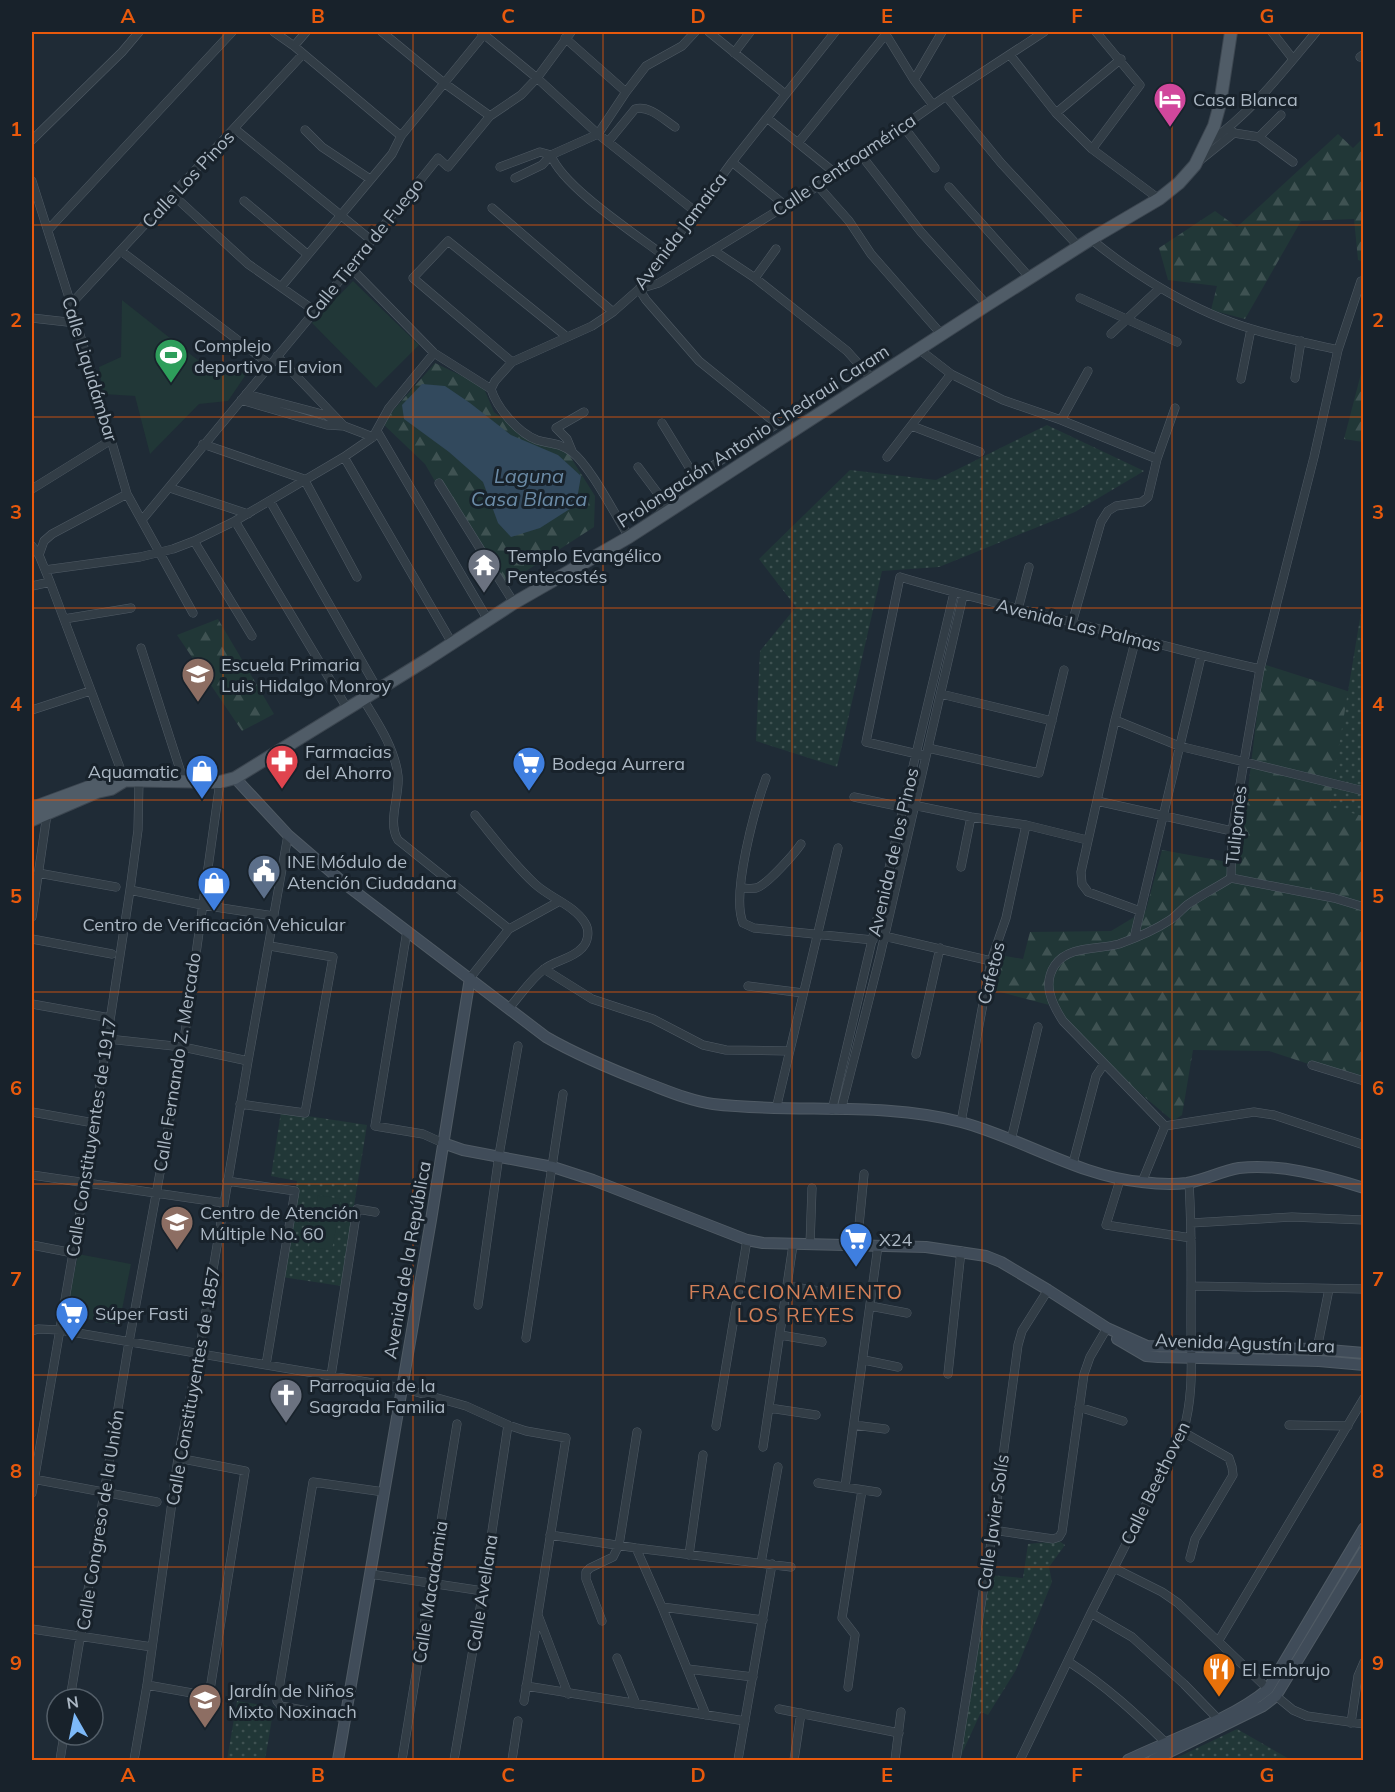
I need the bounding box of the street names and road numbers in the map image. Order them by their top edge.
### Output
street label: Calle Centroamérica [768,109,920,221]
street label: Calle Los Pinos [137,125,239,233]
street label: Avenida Jamaica [629,168,731,294]
street label: Calle Tierra de Fuego [300,173,428,325]
street label: Calle Liquidámbar [57,293,123,445]
street label: Prolongación Antonio Chedraui Caram [613,339,893,533]
street label: Avenida Las Palmas [994,593,1164,657]
street label: Avenida de los Pinos [862,765,924,939]
street label: Tulipanes [1220,784,1252,866]
street label: Cafetos [972,939,1010,1007]
street label: Calle Fernando Z. Mercado [148,951,206,1173]
street label: Calle Constituyentes de 1917 [61,1016,121,1258]
street label: Avenida de la República [378,1159,436,1361]
street label: Calle Constituyentes de 1857 [161,1265,225,1507]
street label: Avenida Agustín Lara [1155,1328,1335,1358]
street label: Calle Congreso de la Unión [71,1408,129,1632]
street label: Calle Beethoven [1115,1418,1195,1548]
street label: Calle Javier Solís [972,1453,1014,1591]
street label: Calle Macadamia [407,1519,453,1665]
street label: Calle Avellana [461,1533,503,1653]

